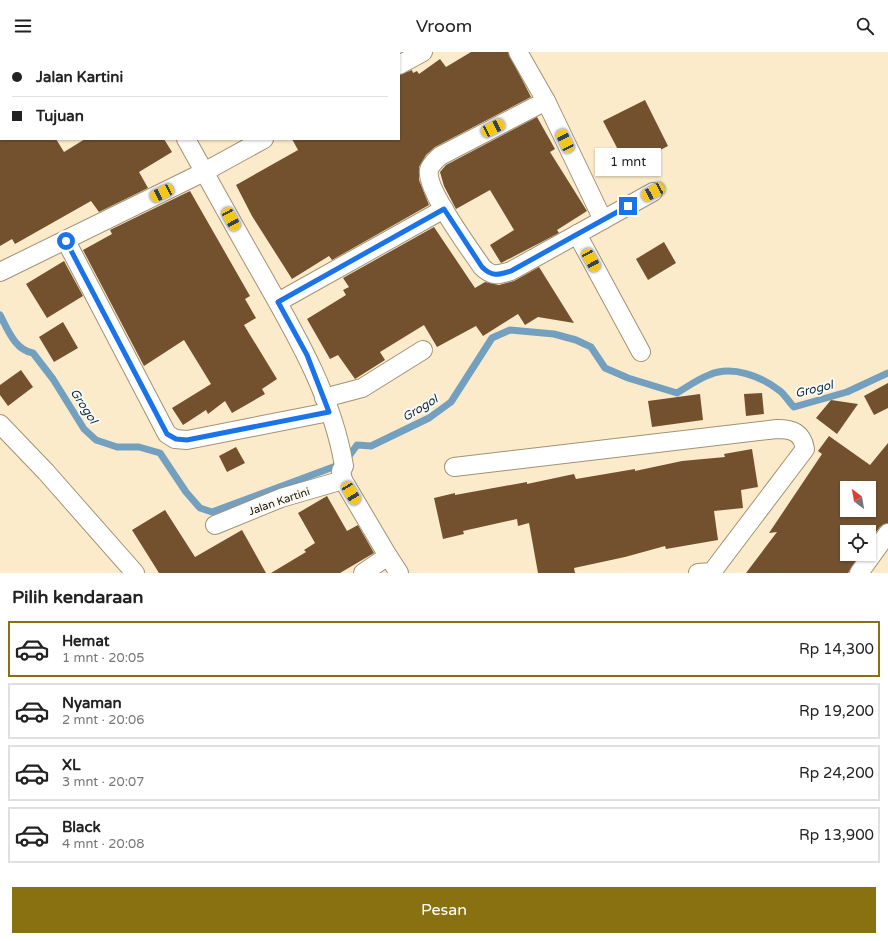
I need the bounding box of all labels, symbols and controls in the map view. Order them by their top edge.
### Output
icon: menu [12,15,34,37]
text: Vroom [416,15,472,37]
icon: search [854,15,876,37]
text: Jalan Kartini [36,68,123,86]
text: Tujuan [36,107,84,125]
car [480,117,506,139]
car [554,128,576,154]
callout: 1 mnt [595,148,661,176]
text: 1 mnt [610,154,646,170]
car [640,181,666,203]
car [149,182,175,204]
route end [619,197,637,215]
car [220,206,242,232]
route start [57,232,75,250]
car [580,247,602,273]
water label: Grogol [794,377,836,400]
water label: Grogol [68,386,101,428]
water label: Grogol [400,391,442,424]
car [340,480,362,506]
north arrow [840,481,876,517]
map controls [840,481,876,561]
street label: Jalan Kartini [247,485,312,518]
button: locate [840,525,876,561]
text: Pilih kendaraan [12,586,143,608]
icon: car [14,631,50,667]
text: Hemat [62,632,109,650]
text: Rp 14,300 [799,640,874,658]
text: 1 mnt · 20:05 [62,650,144,666]
icon: car [14,693,50,729]
text: Nyaman [62,694,122,712]
text: Rp 19,200 [799,702,874,720]
text: 2 mnt · 20:06 [62,712,144,728]
icon: car [14,755,50,791]
text: XL [62,756,81,774]
text: Rp 24,200 [799,764,874,782]
text: 3 mnt · 20:07 [62,774,144,790]
icon: car [14,817,50,853]
text: Black [62,818,101,836]
text: Rp 13,900 [799,826,874,844]
text: 4 mnt · 20:08 [62,836,144,852]
button: Pesan [12,887,876,933]

